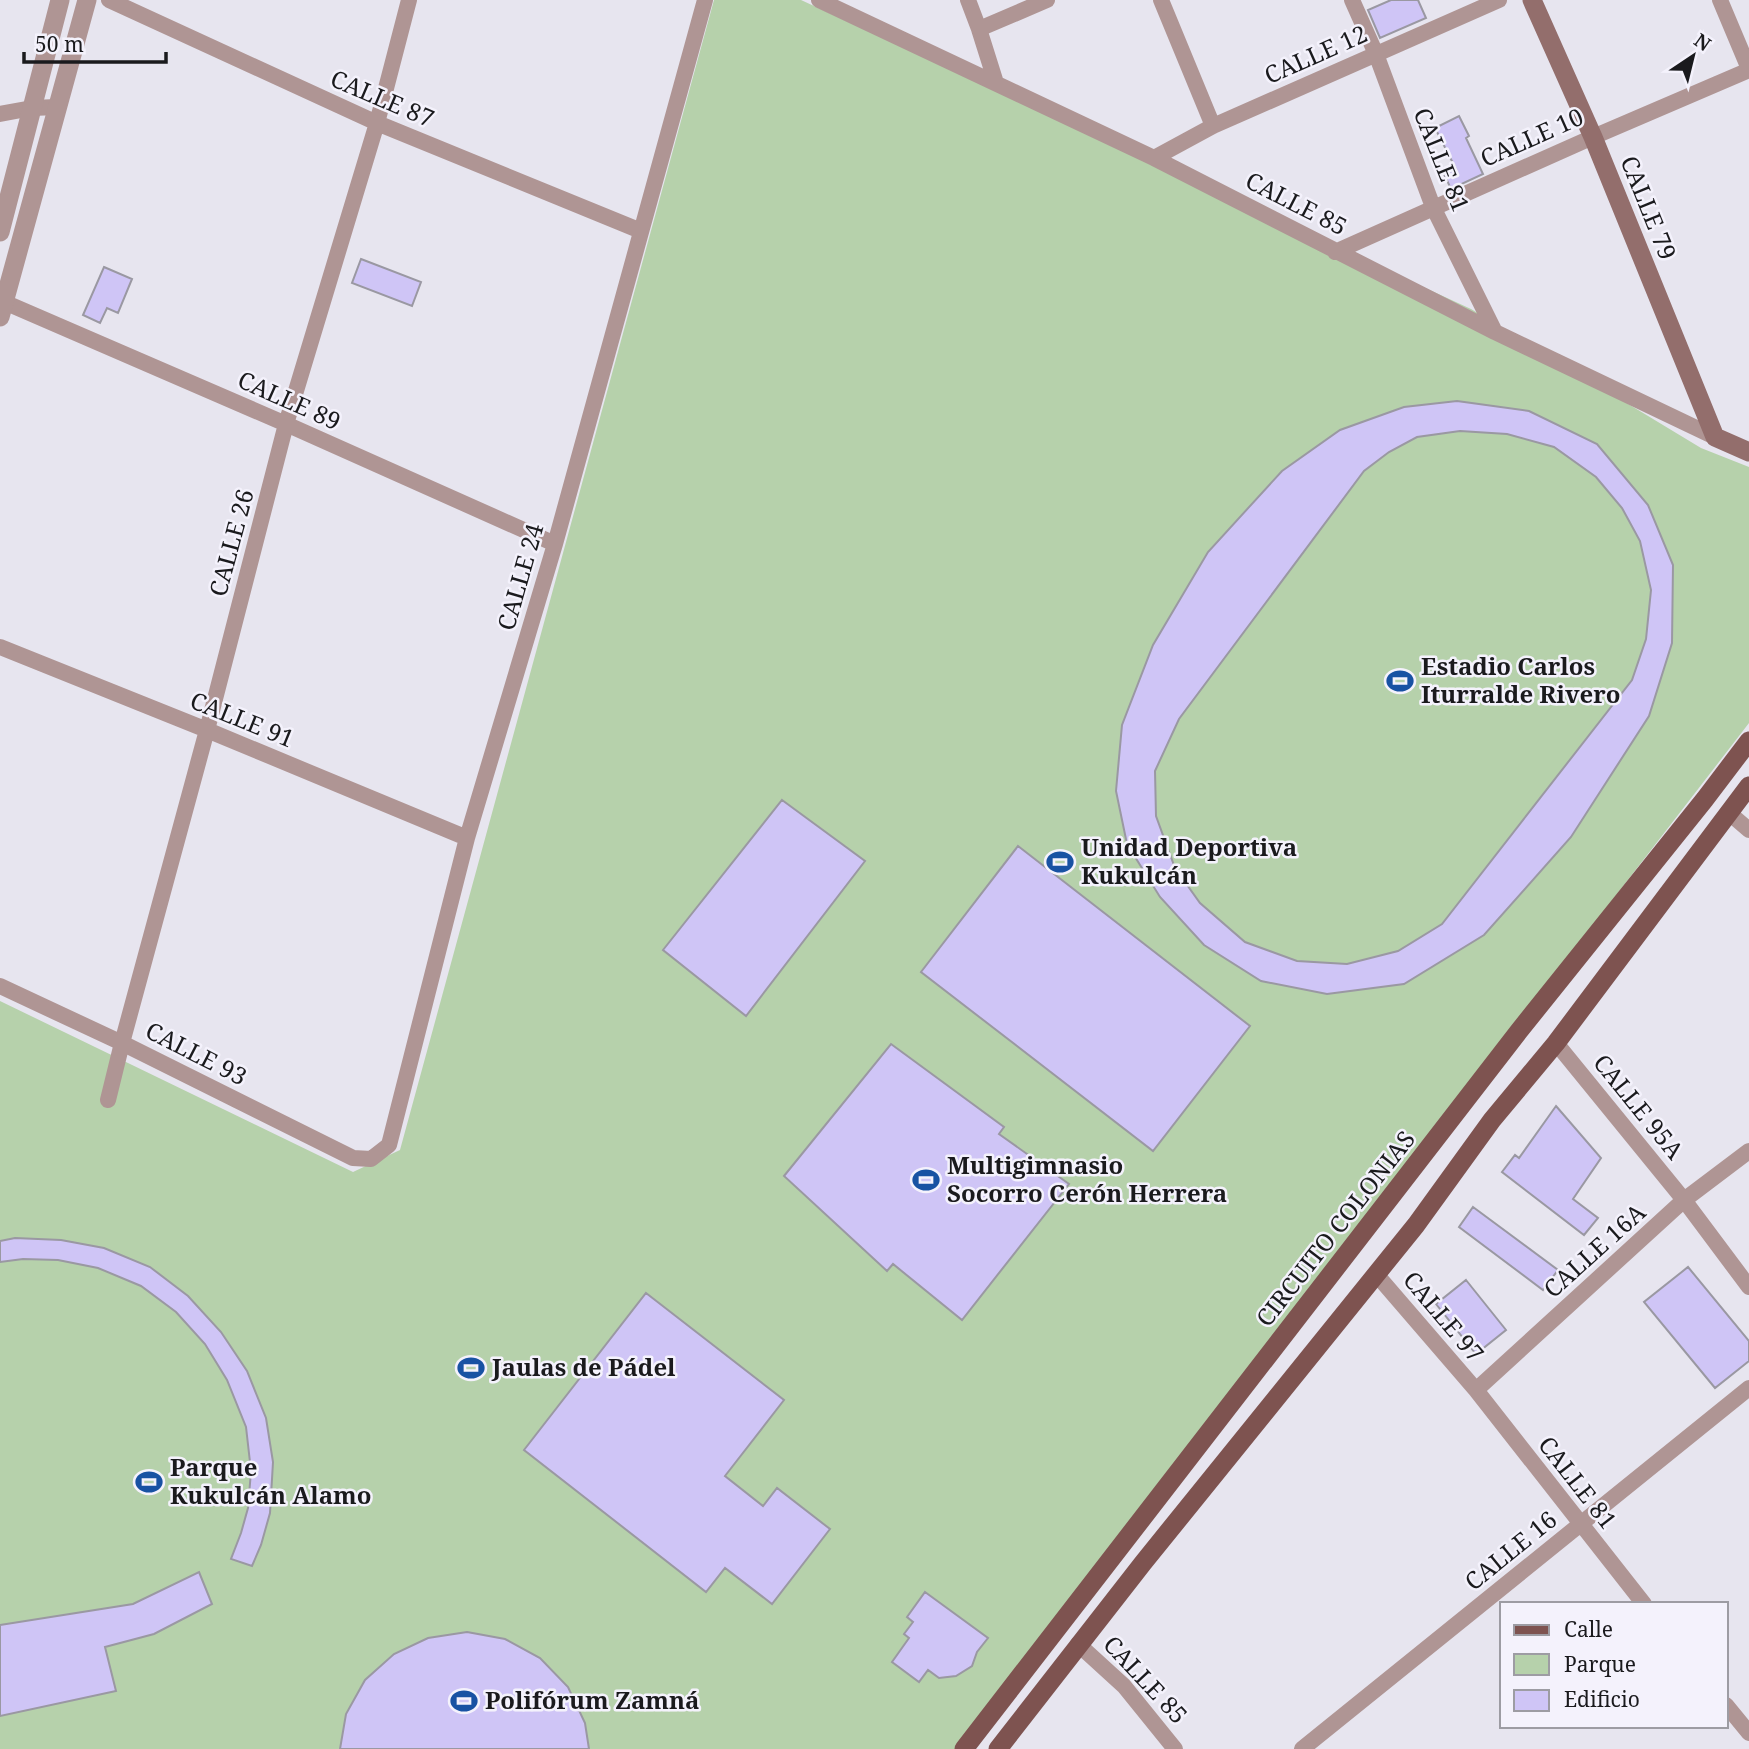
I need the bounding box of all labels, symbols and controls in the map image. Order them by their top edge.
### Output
street label: CALLE 12 [1259,16,1372,91]
scale bar [24,21,166,65]
north arrow [1658,21,1728,91]
text: N [1689,27,1716,57]
text: 50 m [35,30,84,58]
street label: CALLE 87 [326,61,439,134]
street label: CALLE 10 [1475,99,1588,174]
street label: CALLE 81 [1407,102,1478,216]
street label: CALLE 79 [1614,150,1685,264]
street label: CALLE 85 [1240,163,1353,242]
street label: CALLE 89 [233,362,346,437]
street label: CALLE 26 [200,485,261,600]
street label: CALLE 24 [489,519,551,634]
place label: Estadio Carlos Iturralde Rivero [1421,649,1620,710]
sports icon: Estadio Carlos Iturralde Rivero [1385,666,1415,696]
street label: CALLE 91 [186,683,300,754]
place label: Unidad Deportiva Kukulcán [1081,830,1297,891]
sports icon: Unidad Deportiva Kukulcán [1045,847,1075,877]
street label: CALLE 93 [140,1013,253,1092]
street label: CALLE 95A [1587,1047,1692,1166]
street label: CIRCUITO COLONIAS [1248,1123,1422,1333]
place label: Multigimnasio Socorro Cerón Herrera [947,1148,1227,1209]
sports icon: Multigimnasio Socorro Cerón Herrera [911,1165,941,1195]
street label: CALLE 16A [1536,1195,1652,1304]
street label: CALLE 97 [1396,1263,1492,1369]
place label: Jaulas de Pádel [491,1350,676,1383]
sports icon: Jaulas de Pádel [456,1353,486,1383]
street label: CALLE 81 [1531,1429,1625,1535]
place label: Parque Kukulcán Alamo [170,1450,372,1511]
sports icon: Parque Kukulcán Alamo [134,1467,164,1497]
street label: CALLE 16 [1457,1503,1563,1597]
legend [1500,1602,1728,1728]
text: Calle [1564,1615,1613,1643]
street label: CALLE 85 [1097,1628,1196,1730]
text: Parque [1564,1650,1636,1678]
place label: Polifórum Zamná [485,1683,699,1716]
text: Edificio [1564,1685,1640,1713]
sports icon: Polifórum Zamná [449,1686,479,1716]

